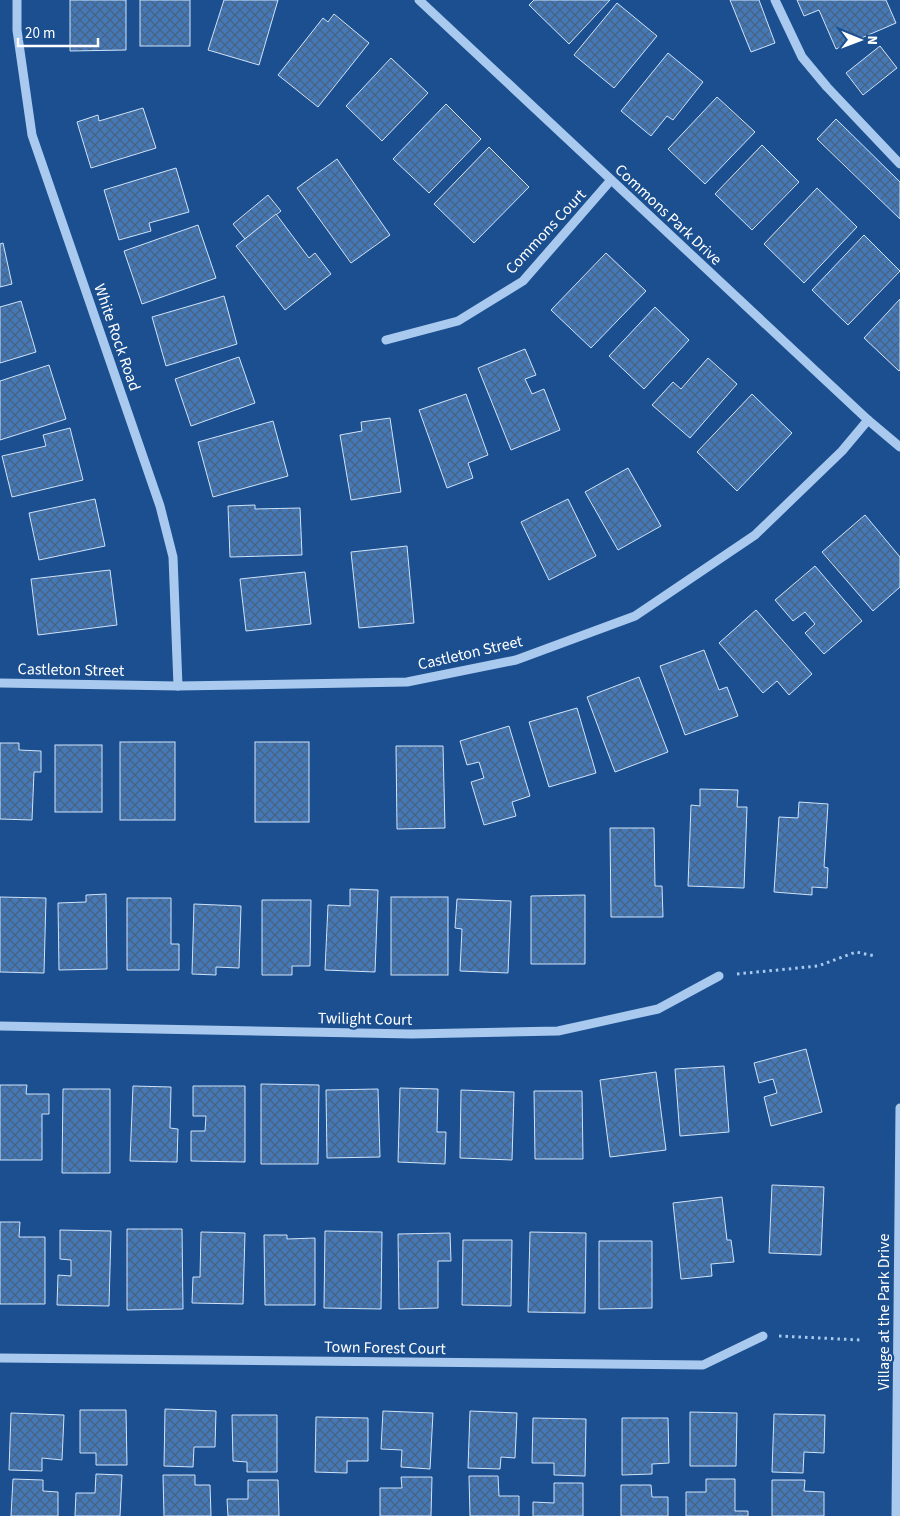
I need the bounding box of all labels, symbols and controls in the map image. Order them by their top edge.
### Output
scale bar [18,15,98,47]
north arrow [835,15,885,65]
text: 20 m [25,23,55,44]
text: N [862,35,882,45]
street label: Commons Park Drive [610,159,727,270]
street label: Commons Court [500,184,591,279]
street label: White Rock Road [88,281,146,394]
street label: Castleton Street [416,630,525,676]
street label: Castleton Street [17,658,125,682]
street label: Twilight Court [318,1007,413,1031]
street label: Village at the Park Drive [873,1234,895,1390]
street label: Town Forest Court [324,1336,447,1360]

